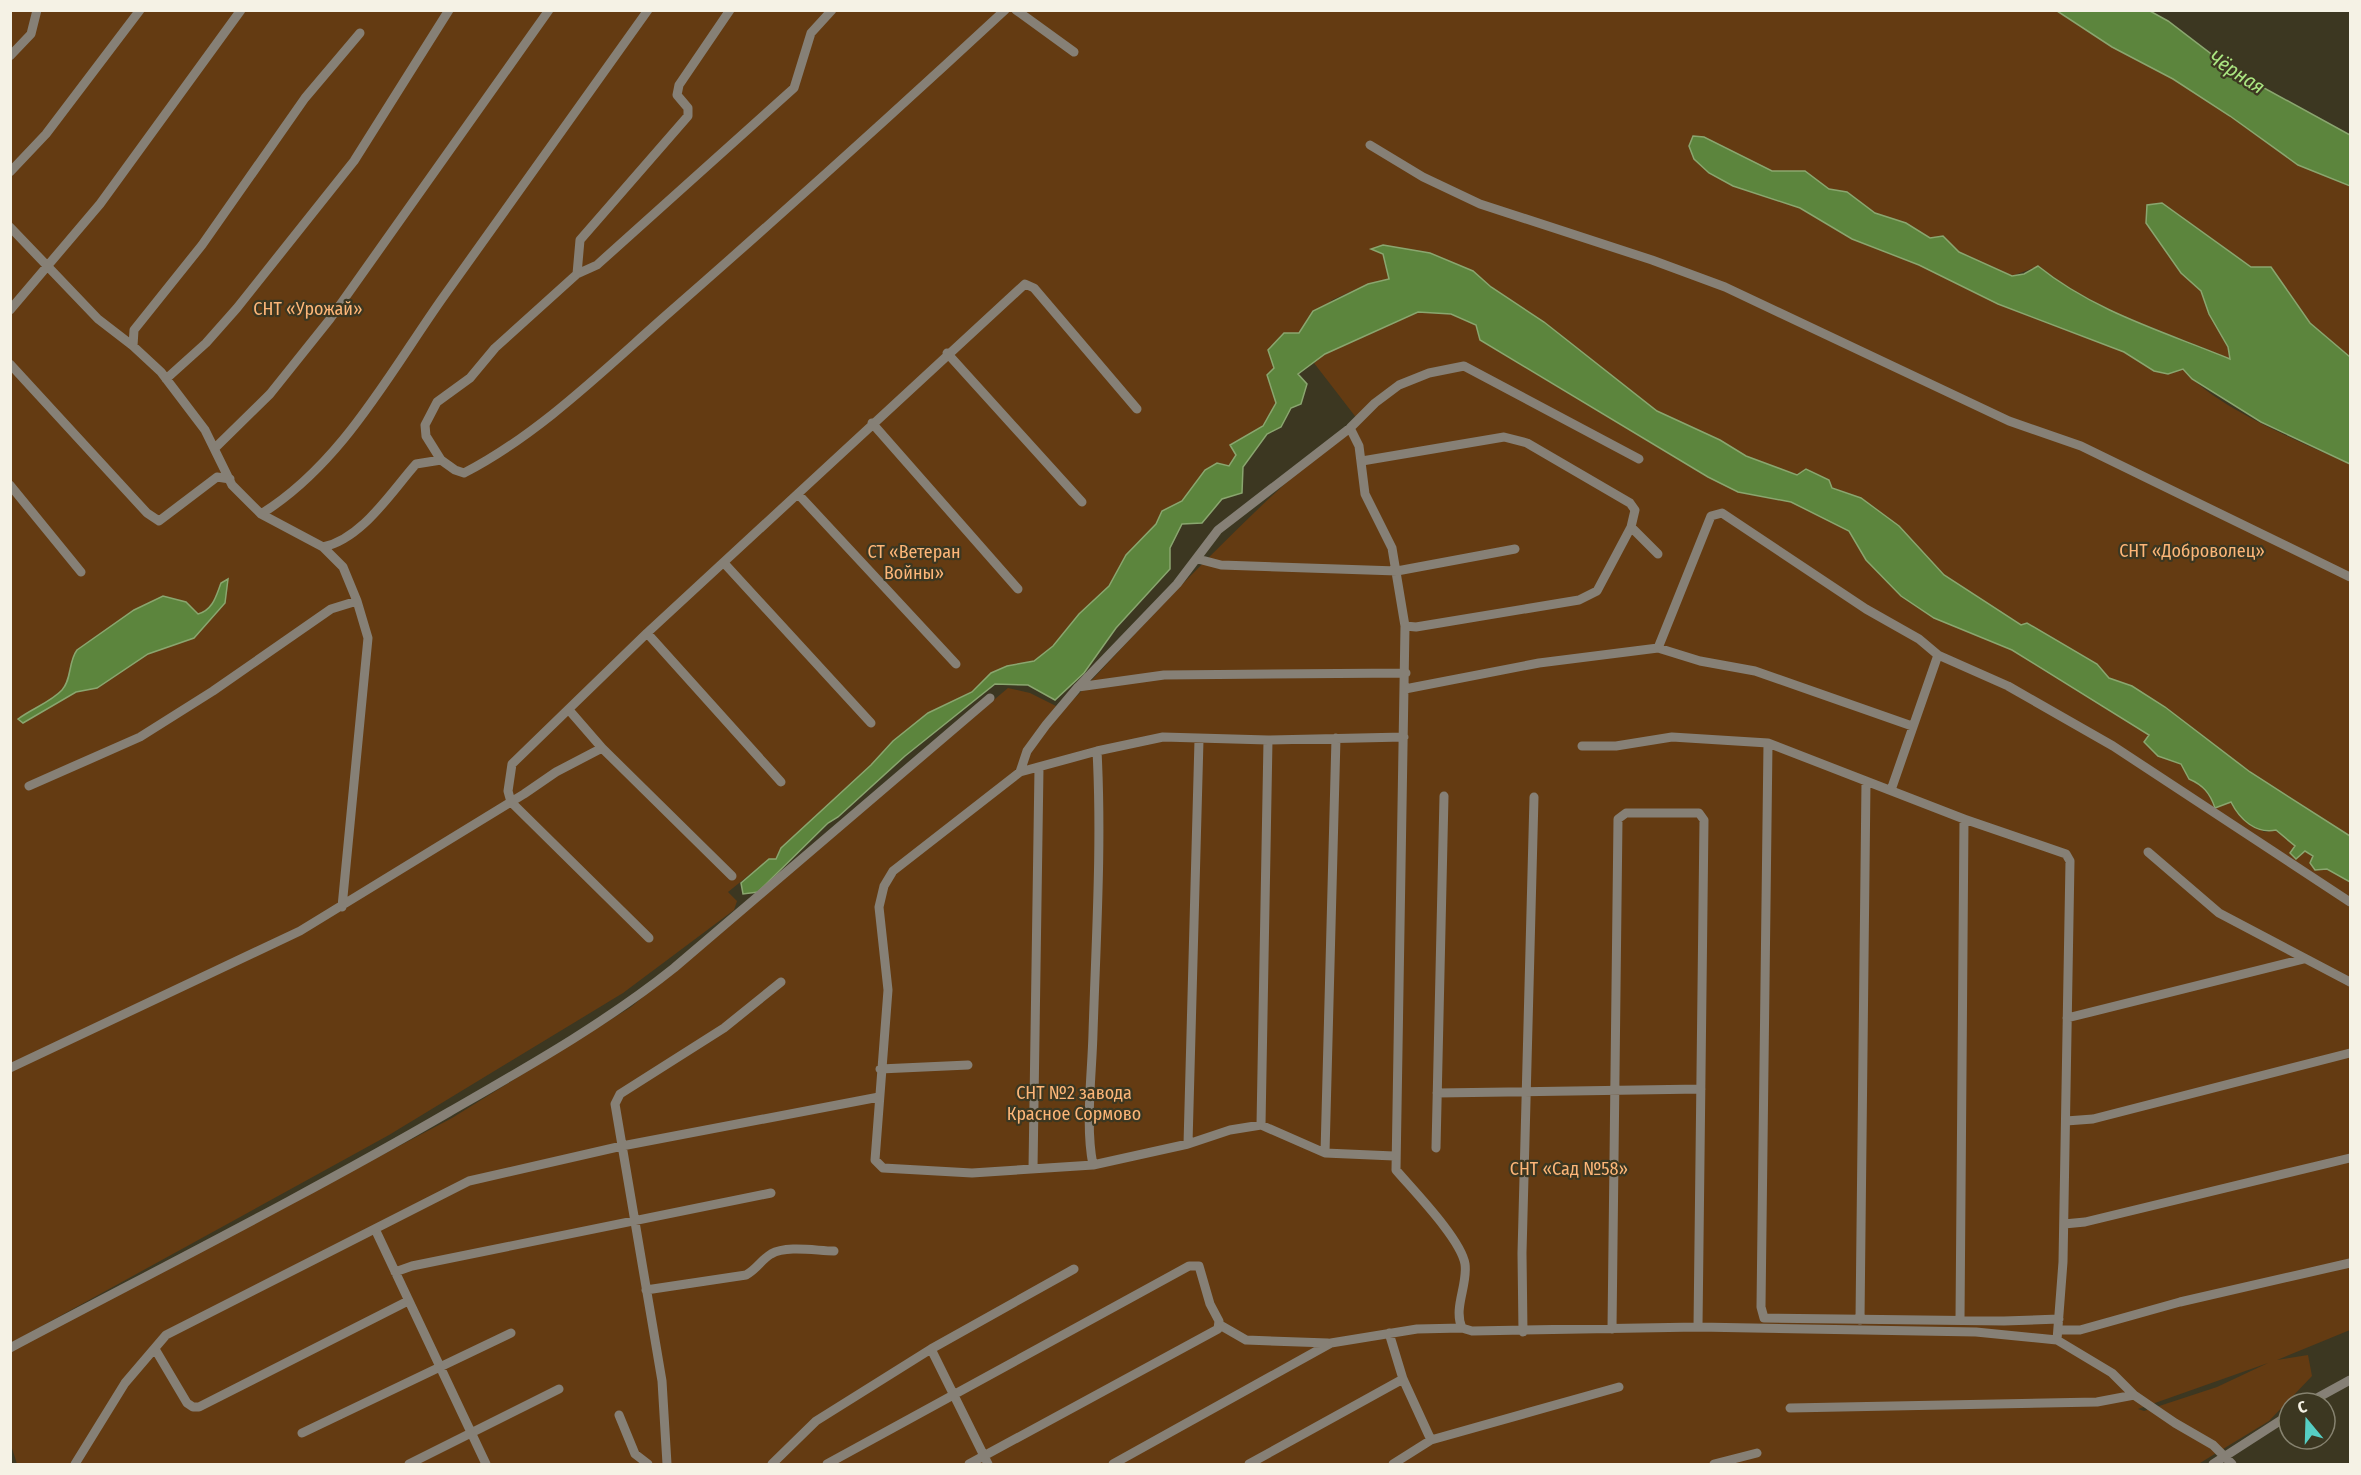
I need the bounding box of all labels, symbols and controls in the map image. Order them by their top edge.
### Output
water label: Чёрная [2205,45,2269,99]
park label: СНТ «Урожай» [253,298,363,320]
park label: СНТ «Доброволец» [2119,540,2265,562]
park label: СТ «Ветеран Войны» [867,541,961,584]
park label: СНТ №2 завода Красное Сормово [1007,1082,1141,1125]
park label: СНТ «Сад №58» [1510,1158,1628,1180]
north arrow [2277,1391,2337,1451]
text: С [2295,1397,2310,1418]

